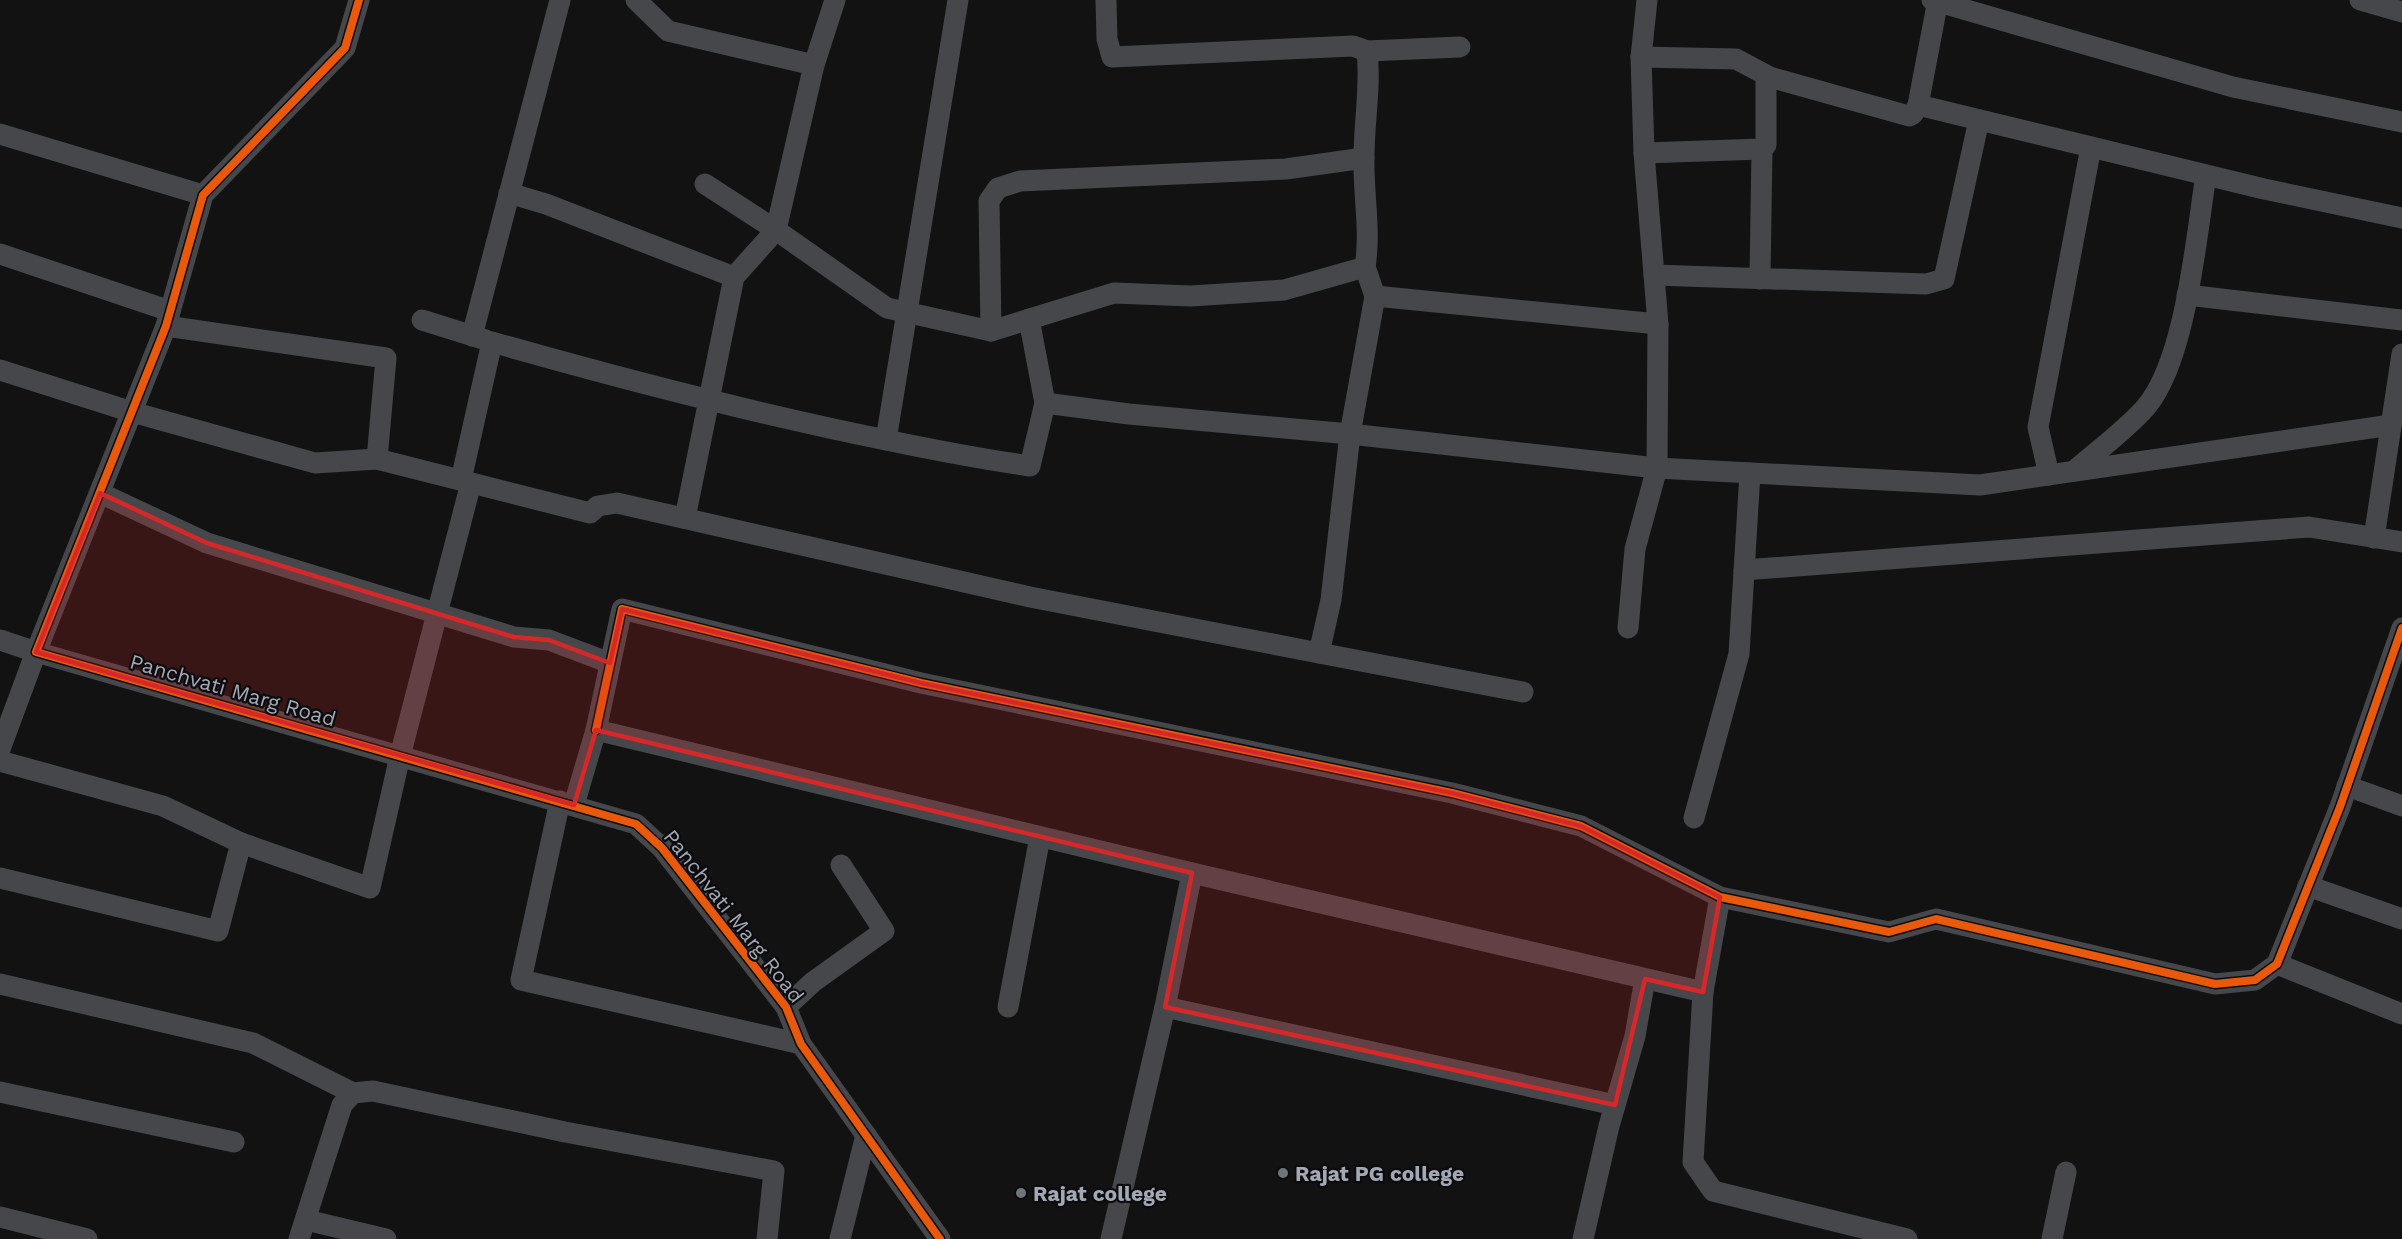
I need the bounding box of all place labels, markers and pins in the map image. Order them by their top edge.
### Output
place label: Rajat PG college [1295,1161,1464,1186]
marker: Rajat PG college [1276,1166,1290,1180]
place label: Rajat college [1033,1181,1167,1206]
marker: Rajat college [1014,1186,1028,1200]

